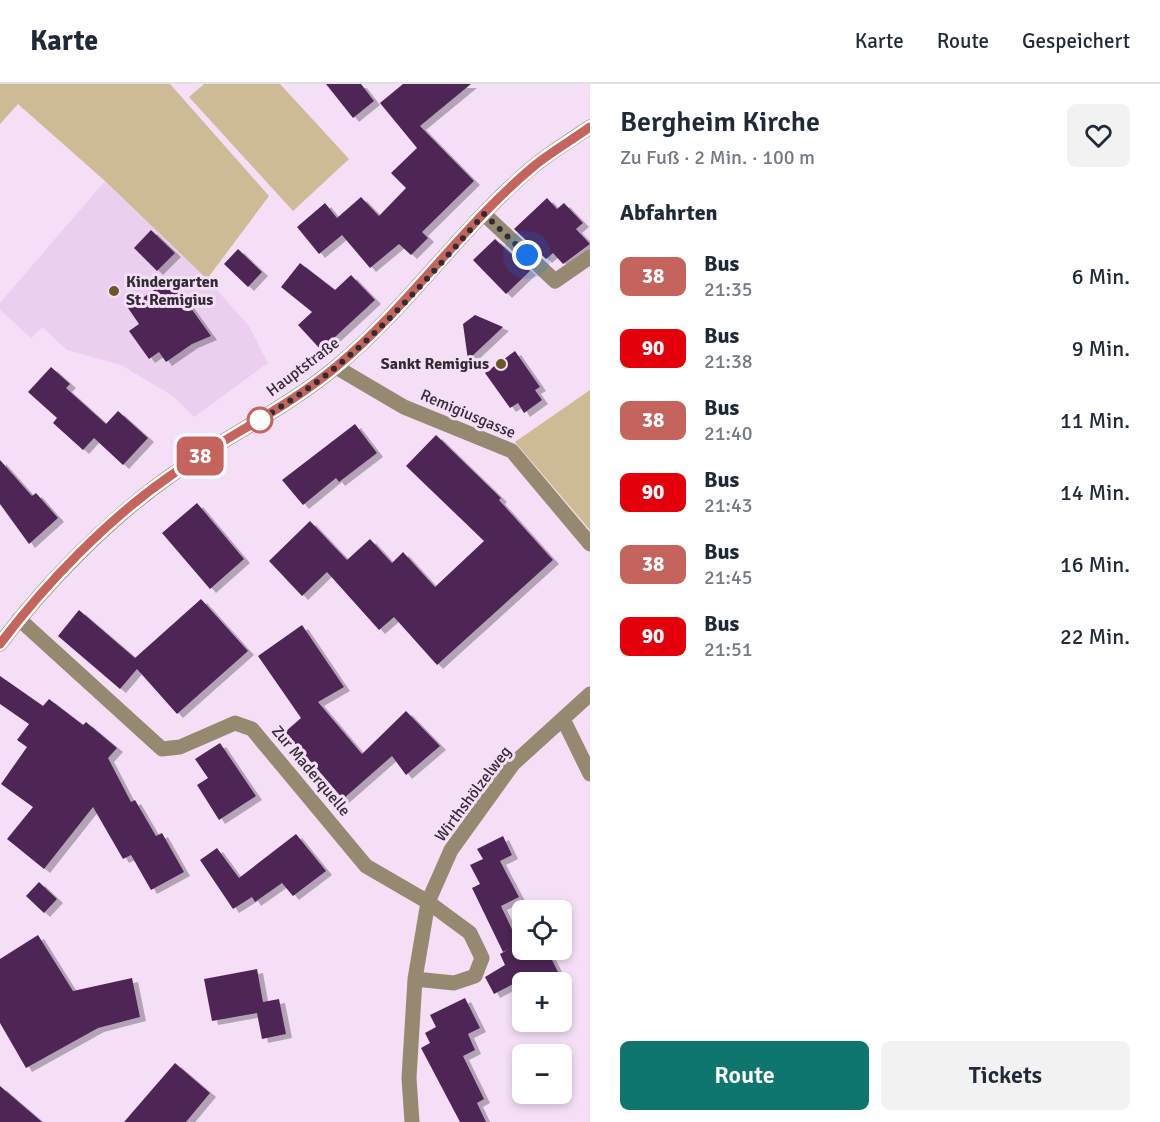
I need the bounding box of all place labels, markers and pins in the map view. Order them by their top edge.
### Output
place label: Kindergarten St. Remigius [126,272,219,310]
marker: Kindergarten St. Remigius [107,284,121,298]
place label: Sankt Remigius [381,354,489,374]
marker: Sankt Remigius [494,357,508,371]
unlabelled marker [247,407,273,433]

